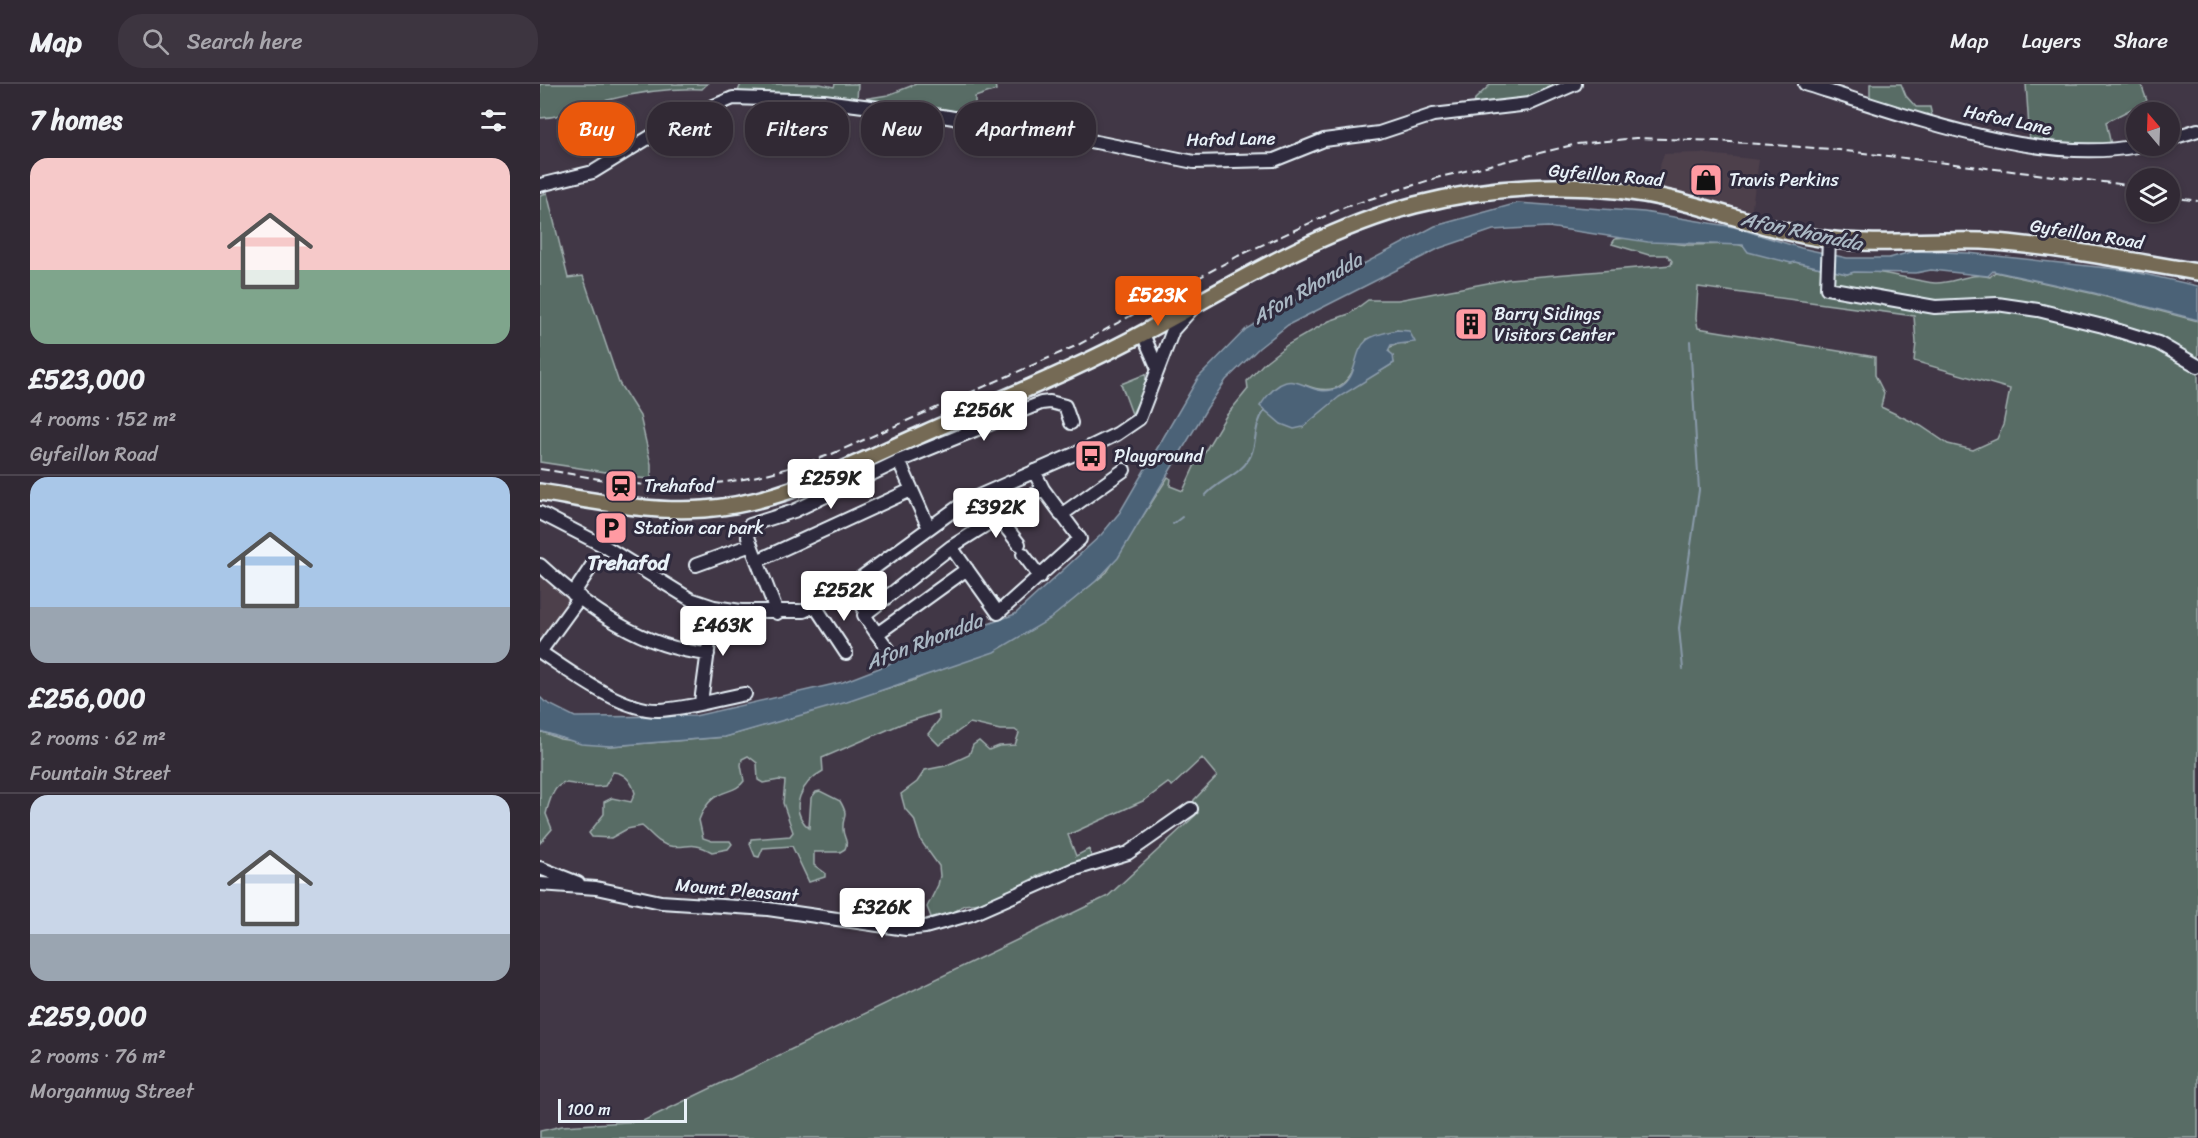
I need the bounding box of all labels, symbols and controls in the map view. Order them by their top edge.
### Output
search box [118,14,538,68]
text: Map [30,17,82,66]
text: Search here [187,22,303,61]
text: Map [1950,22,1989,60]
text: Layers [2022,22,2081,60]
text: Share [2114,22,2168,60]
icon: search [139,25,172,58]
street label: Hafod Lane [1961,95,2055,145]
text: 7 homes [30,97,122,143]
chip: Buy [558,102,635,156]
chip: Rent [647,102,733,156]
chip: Filters [745,102,849,156]
chip: New [861,102,943,156]
chip: Apartment [955,102,1096,156]
north arrow [2126,102,2180,156]
map controls [2126,102,2180,222]
icon: filters [477,104,510,137]
street label: Hafod Lane [1186,122,1276,156]
street label: Gyfeillon Road [1547,154,1666,196]
shop icon: Travis Perkins [1688,162,1724,198]
place label: Travis Perkins [1729,164,1839,196]
button: layers [2126,168,2180,222]
icon: home [216,197,324,305]
water label: Afon Rhondda [1737,201,1868,262]
street label: Gyfeillon Road [2028,209,2148,259]
water label: Afon Rhondda [1244,242,1371,335]
pin: £523K [1116,276,1200,327]
text: £523K [1129,278,1187,313]
place label: Barry Sidings Visitors Center [1494,298,1616,351]
building icon: Barry Sidings Visitors Center [1453,306,1489,342]
text: £523,000 [30,356,145,402]
pin: £256K [942,391,1026,442]
text: £256K [955,393,1013,428]
text: 4 rooms · 152 m² [30,402,176,437]
text: Gyfeillon Road [30,437,157,472]
bus stop icon: Playground [1073,438,1109,474]
place label: Playground [1114,440,1204,472]
pin: £259K [789,459,873,510]
text: £259K [802,461,860,496]
station icon: Trehafod [603,468,639,504]
place label: Trehafod [644,470,715,502]
pin: £392K [954,488,1038,539]
text: £392K [967,490,1025,525]
parking icon: Station car park [593,510,629,546]
place label: Station car park [634,512,764,544]
icon: home [216,516,324,624]
district label: Trehafod [587,544,671,582]
pin: £252K [802,571,886,622]
text: £252K [815,573,873,608]
water label: Afon Rhondda [860,602,990,680]
pin: £463K [681,606,765,657]
text: £463K [694,608,752,643]
text: £256,000 [30,675,146,721]
text: 2 rooms · 62 m² [30,721,166,756]
text: Fountain Street [30,756,170,791]
icon: home [216,834,324,942]
street label: Mount Pleasant [674,869,801,911]
pin: £326K [840,888,924,939]
text: £326K [854,890,910,925]
text: £259,000 [30,993,147,1039]
text: 2 rooms · 76 m² [30,1039,166,1074]
text: Morgannwg Street [30,1074,194,1109]
text: 100 m [567,1095,611,1124]
scale bar [558,1096,687,1124]

